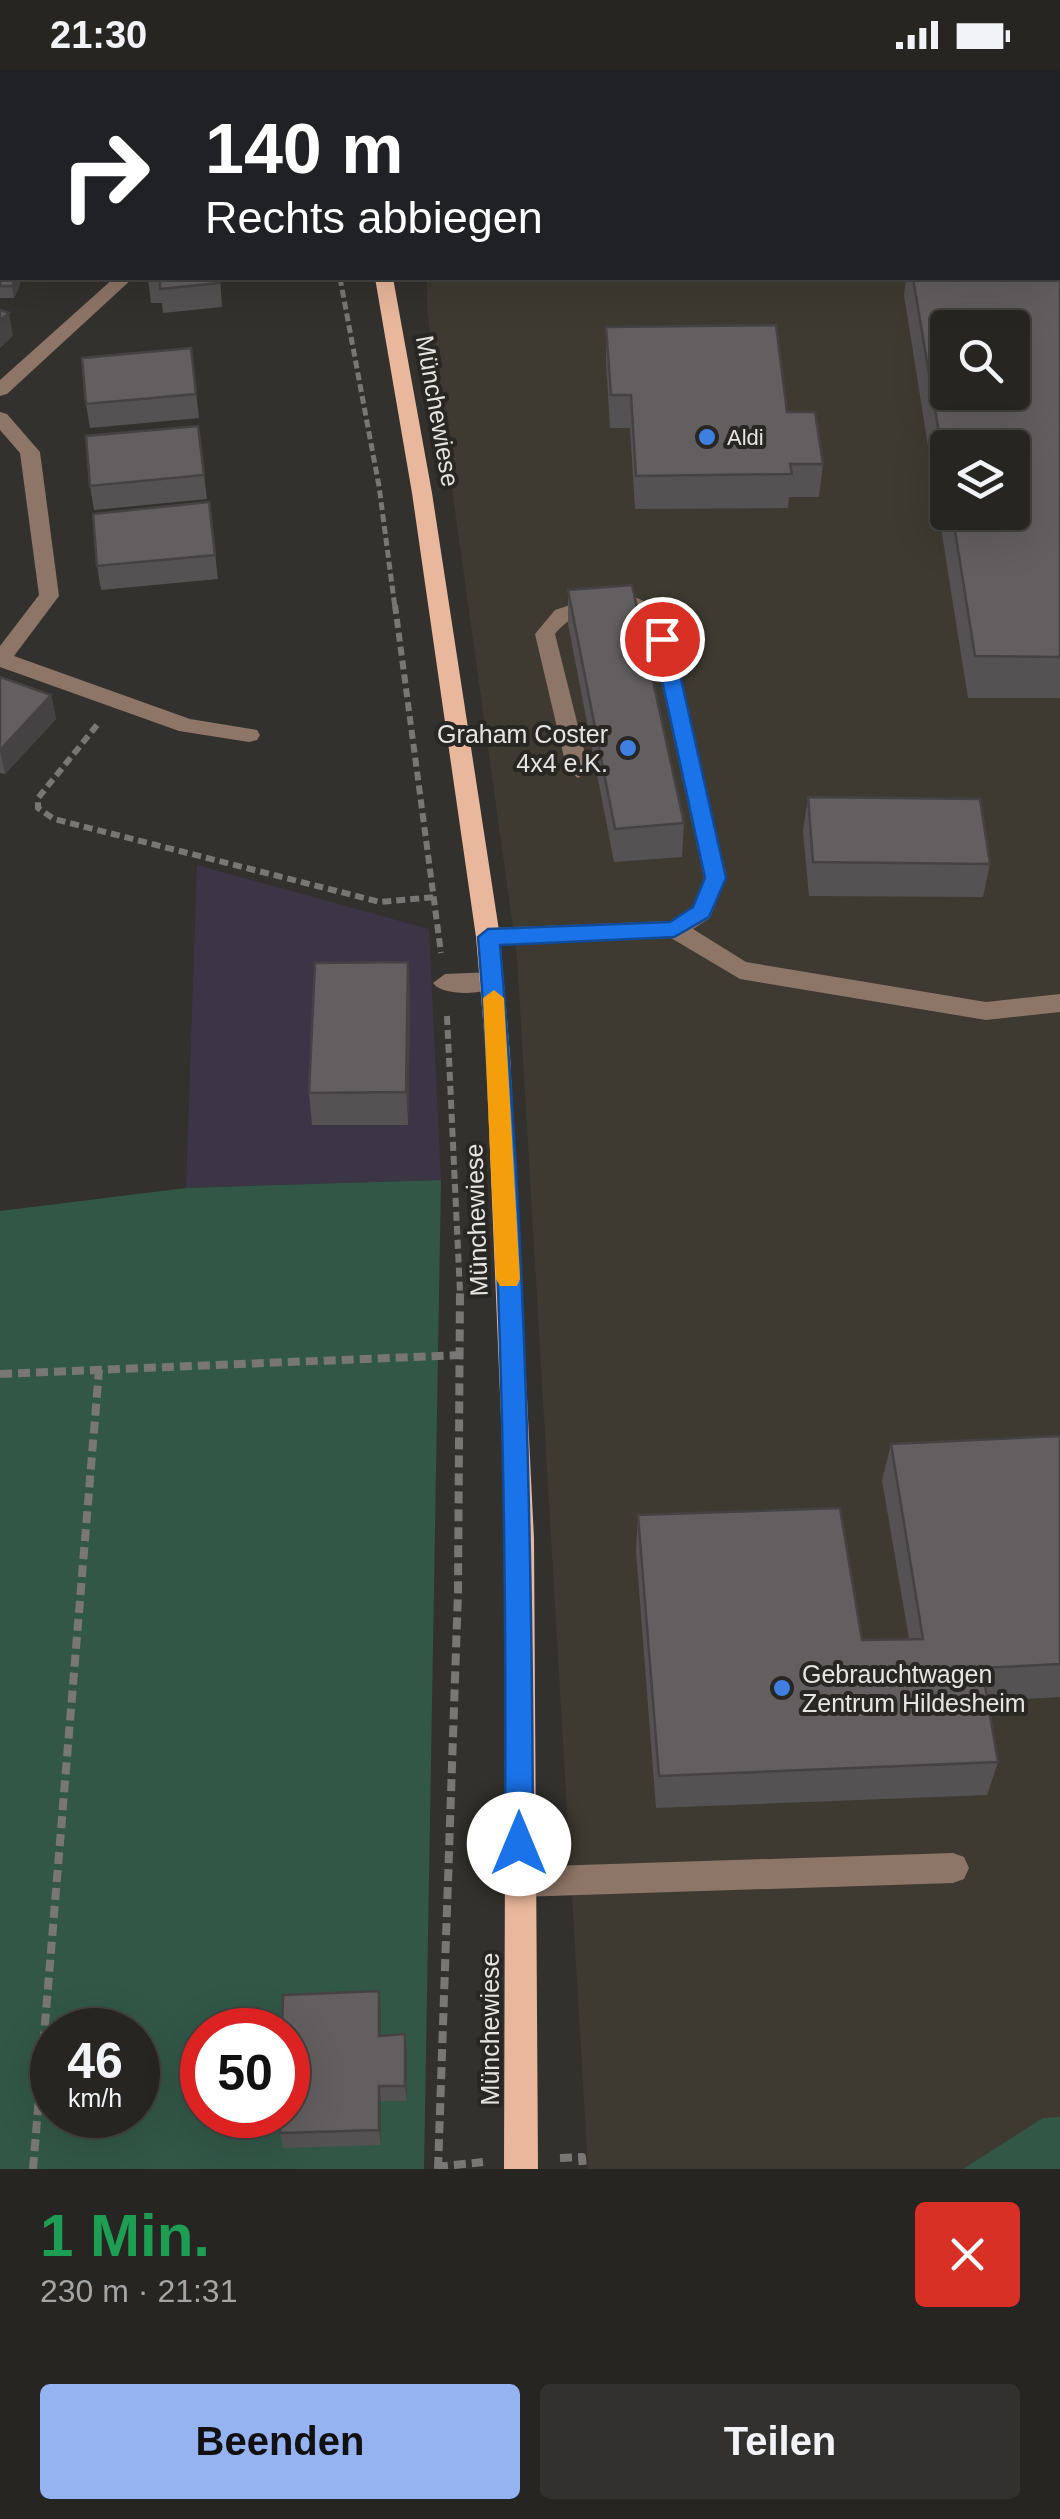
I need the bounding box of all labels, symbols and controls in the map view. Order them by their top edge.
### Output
text: 21:30 [50,14,147,56]
icon: right [40,110,170,240]
text: 140 m [205,110,403,188]
text: Rechts abbiegen [205,192,543,243]
map controls [930,310,1030,530]
button: search [930,310,1030,410]
street label: Münchewiese [411,333,465,489]
place label: Aldi [727,425,764,450]
marker: Aldi [696,426,718,448]
button: layers [930,430,1030,530]
pin [620,597,705,682]
icon: arrive [635,612,690,667]
place label: Graham Coster 4x4 e.K. [437,720,608,777]
marker: Graham Coster 4x4 e.K. [617,737,639,759]
street label: Münchewiese [459,1143,493,1297]
place label: Gebrauchtwagen Zentrum Hildesheim [802,1660,1026,1717]
marker: Gebrauchtwagen Zentrum Hildesheim [771,1677,793,1699]
position arrow [467,1792,571,1896]
street label: Münchewiese [476,1953,504,2105]
speed limit sign: 50 [180,2008,310,2138]
text: 46 [67,2033,123,2089]
text: km/h [68,2084,122,2112]
text: 1 Min. [40,2202,210,2269]
button: close [915,2202,1020,2307]
text: 230 m · 21:31 [40,2273,237,2309]
button: Beenden [40,2384,520,2499]
button: Teilen [540,2384,1020,2499]

